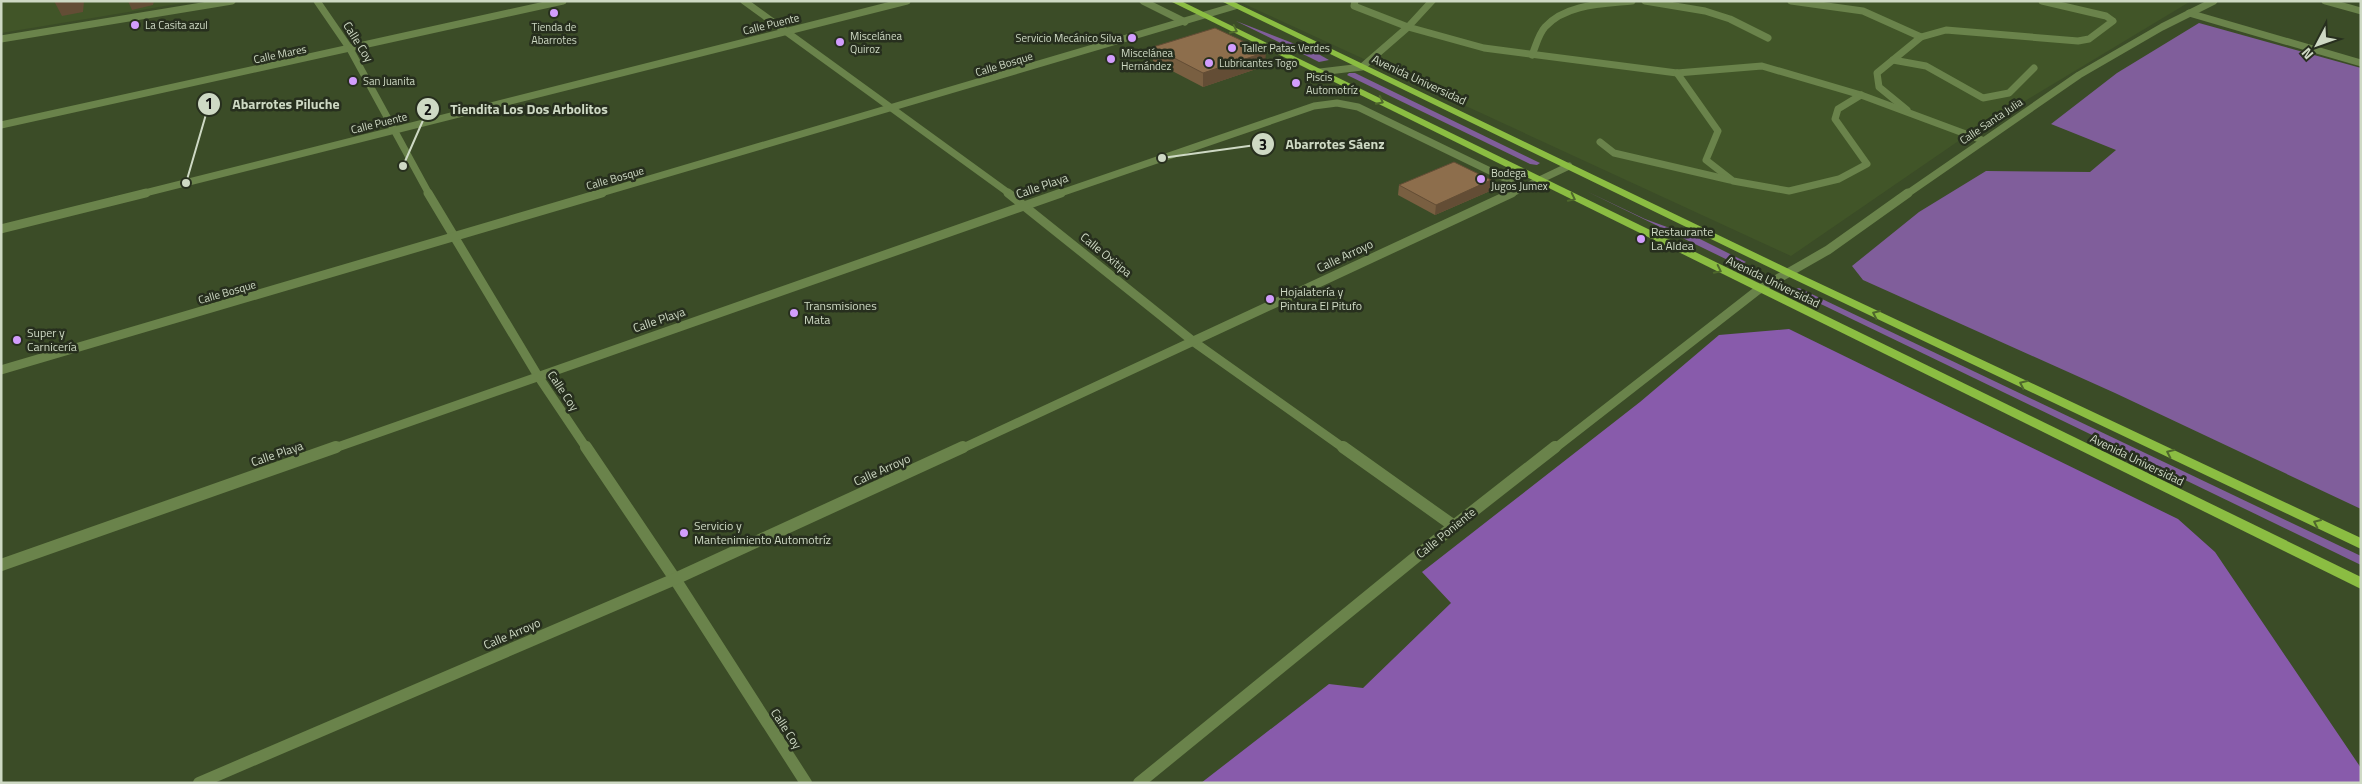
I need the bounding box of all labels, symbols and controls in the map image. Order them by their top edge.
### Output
marker: Tienda de Abarrotes [548,7,560,19]
street label: Calle Puente [741,9,801,39]
place label: La Casita azul [145,17,208,33]
street label: Calle Coy [338,18,379,66]
marker: La Casita azul [129,19,141,31]
place label: Tienda de Abarrotes [531,19,577,48]
north arrow [2292,20,2342,70]
one-way arrow [1229,24,1238,34]
place label: Miscelánea Quiroz [850,28,903,57]
place label: Servicio Mecánico Silva [1016,30,1122,46]
marker: Servicio Mecánico Silva [1126,32,1138,44]
marker: Miscelánea Quiroz [834,36,846,48]
place label: Taller Patas Verdes [1242,40,1330,56]
street label: Calle Mares [252,41,308,67]
marker: Taller Patas Verdes [1226,42,1238,54]
text: N [2296,43,2318,64]
place label: Miscelánea Hernández [1121,45,1174,74]
street label: Calle Bosque [973,48,1035,80]
street label: Avenida Universidad [1369,49,1470,110]
marker: Miscelánea Hernández [1105,53,1117,65]
place label: Lubricantes Togo [1219,55,1297,71]
marker: Lubricantes Togo [1203,57,1215,69]
place label: Piscis Automotríz [1306,69,1358,98]
place label: San Juanita [363,73,416,89]
marker: San Juanita [347,75,359,87]
marker: Piscis Automotríz [1290,77,1302,89]
callout: Abarrotes Piluche [197,90,349,119]
text: 1 [205,92,213,115]
text: Abarrotes Piluche [232,93,340,114]
street label: Calle Santa Julia [1956,94,2026,148]
callout: Tiendita Los Dos Arbolitos [415,95,618,124]
one-way arrow [1375,95,1384,105]
text: 2 [424,98,432,121]
text: Tiendita Los Dos Arbolitos [450,98,608,119]
street label: Calle Puente [349,108,409,138]
callout: Abarrotes Sáenz [1250,130,1394,159]
text: 3 [1259,133,1267,156]
text: Abarrotes Sáenz [1286,133,1385,154]
street label: Calle Bosque [584,162,646,194]
place label: Bodega Jugos Jumex [1491,165,1548,194]
street label: Calle Playa [1013,168,1071,203]
marker: Bodega Jugos Jumex [1475,173,1487,185]
one-way arrow [1567,192,1576,202]
place label: Restaurante La Aldea [1651,222,1713,255]
street label: Calle Oxitipa [1076,228,1136,281]
marker: Restaurante La Aldea [1635,233,1647,245]
street label: Calle Arroyo [1313,234,1376,277]
street label: Avenida Universidad [1723,251,1823,313]
one-way arrow [1713,264,1722,274]
street label: Calle Bosque [196,276,258,308]
place label: Hojalatería y Pintura El Pitufo [1280,282,1362,315]
marker: Hojalatería y Pintura El Pitufo [1264,293,1276,305]
place label: Transmisiones Mata [804,296,877,329]
street label: Calle Playa [630,302,688,337]
marker: Transmisiones Mata [788,307,800,319]
one-way arrow [1872,310,1881,320]
place label: Super y Carnicería [27,323,77,356]
marker: Super y Carnicería [11,334,23,346]
street label: Calle Coy [543,367,584,415]
one-way arrow [2019,380,2028,390]
street label: Avenida Universidad [2087,429,2187,491]
street label: Calle Playa [248,436,306,471]
street label: Calle Arroyo [850,449,913,491]
one-way arrow [2166,449,2175,460]
street label: Calle Poniente [1412,503,1480,563]
place label: Servicio y Mantenimiento Automotríz [694,516,831,549]
one-way arrow [2313,519,2322,529]
marker: Servicio y Mantenimiento Automotríz [678,527,690,539]
street label: Calle Arroyo [480,613,543,654]
street label: Calle Coy [766,705,807,753]

